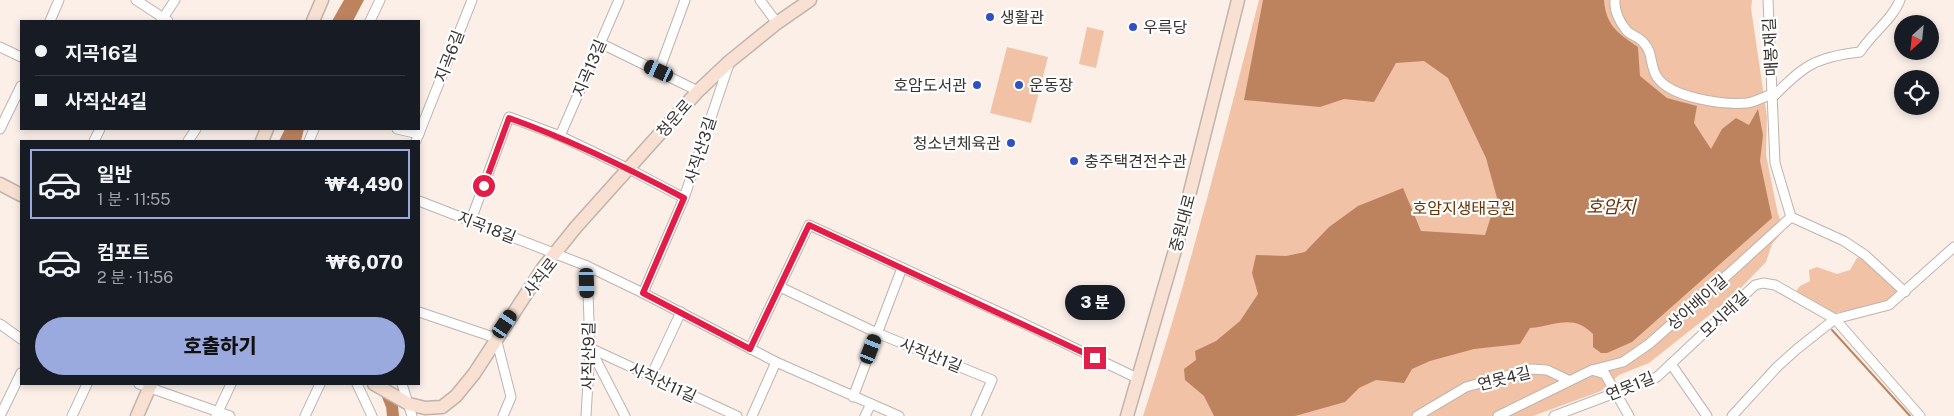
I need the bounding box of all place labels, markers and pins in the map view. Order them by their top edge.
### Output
place label: 생활관 [1000,8,1044,27]
marker: 생활관 [984,11,996,23]
place label: 우륵당 [1143,18,1187,37]
marker: 우륵당 [1127,21,1139,33]
place label: 호암도서관 [893,76,967,95]
place label: 운동장 [1029,76,1073,95]
marker: 호암도서관 [971,79,983,91]
marker: 운동장 [1013,79,1025,91]
place label: 청소년체육관 [913,134,1001,153]
marker: 청소년체육관 [1005,137,1017,149]
place label: 충주택견전수관 [1084,152,1187,171]
marker: 충주택견전수관 [1068,155,1080,167]

